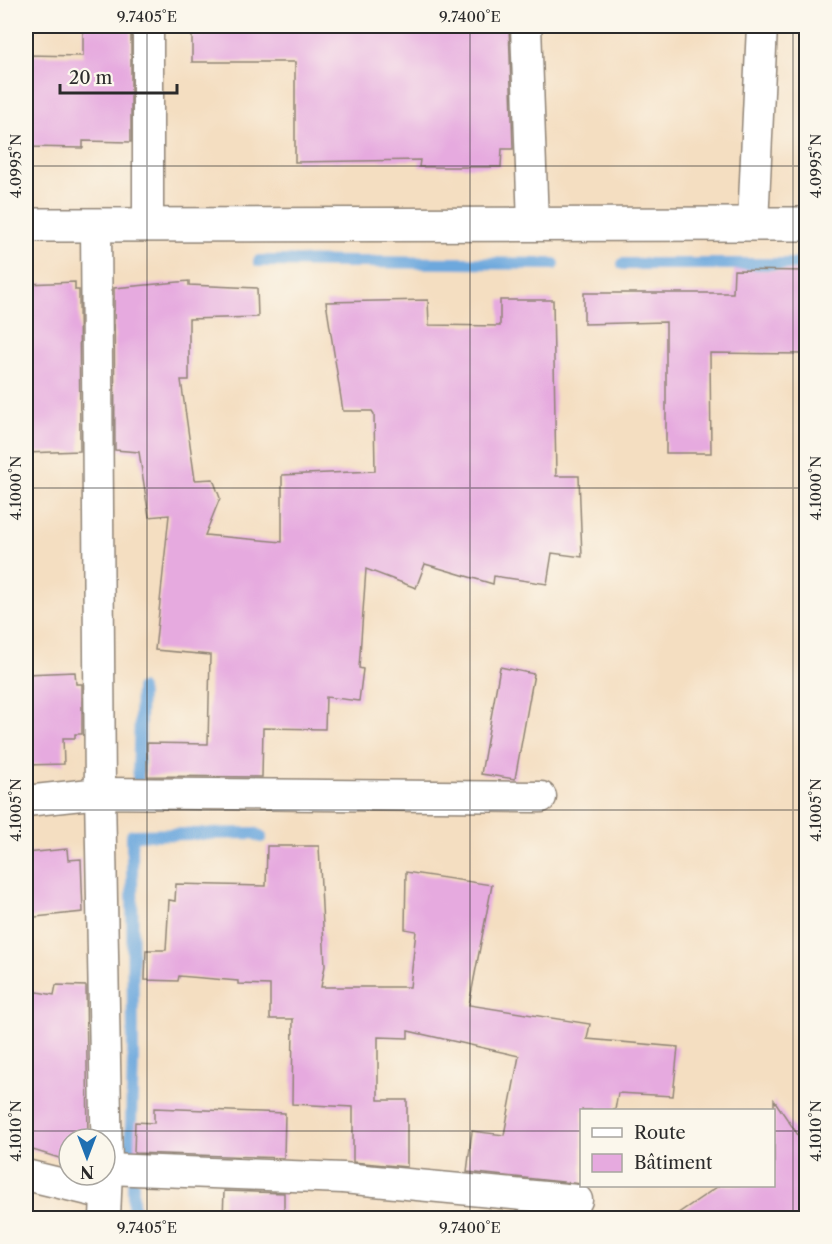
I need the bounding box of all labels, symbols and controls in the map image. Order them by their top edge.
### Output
text: 9.7405°E [117,7,177,26]
text: 9.7400°E [439,7,501,26]
scale bar [60,57,177,95]
text: 20 m [69,67,113,89]
text: 4.0995°N [6,134,25,198]
text: 4.0995°N [806,134,825,198]
text: 4.1000°N [6,456,25,520]
text: 4.1000°N [806,456,825,520]
text: 4.1005°N [6,778,25,842]
text: 4.1005°N [806,778,825,842]
text: 4.1010°N [6,1100,25,1162]
text: 4.1010°N [806,1100,825,1162]
legend [580,1109,775,1187]
text: Route [634,1122,686,1144]
north arrow [57,1127,117,1187]
text: Bâtiment [634,1152,713,1174]
text: N [80,1162,94,1182]
text: 9.7405°E [117,1218,177,1237]
text: 9.7400°E [439,1218,501,1237]

